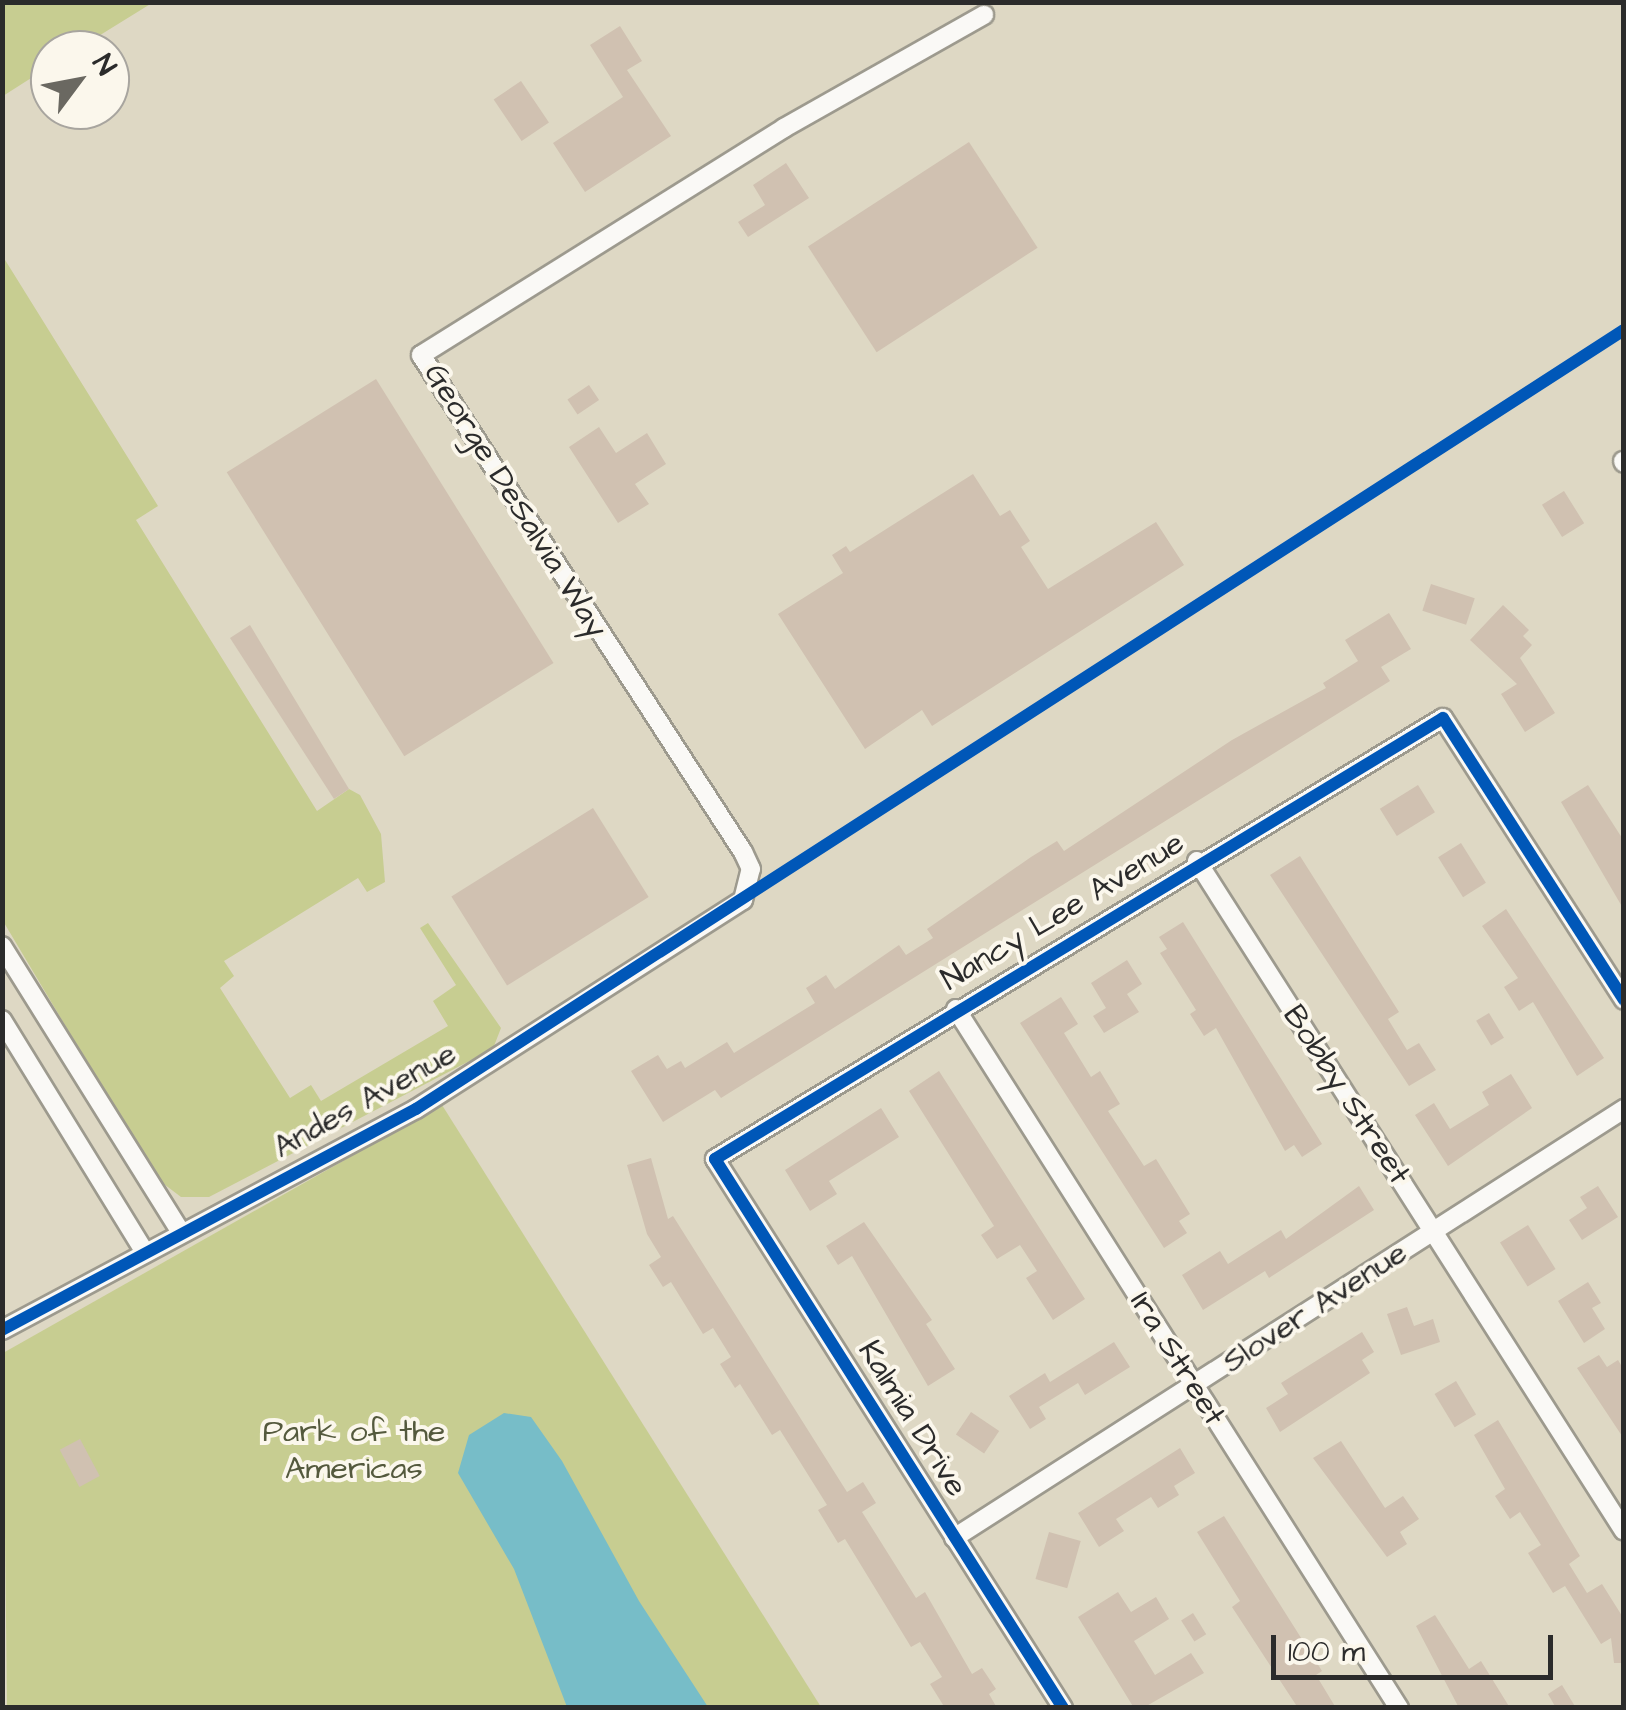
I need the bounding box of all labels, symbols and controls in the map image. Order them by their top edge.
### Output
north arrow [30,30,130,130]
text: N [83,47,125,83]
street label: George DeSalvia Way [415,357,615,645]
street label: Nancy Lee Avenue [935,824,1191,1000]
street label: Bobby Street [1274,998,1418,1192]
street label: Andes Avenue [267,1035,463,1167]
street label: Slover Avenue [1216,1234,1414,1382]
street label: Ira Street [1121,1285,1233,1433]
street label: Kalmia Drive [849,1334,975,1504]
park label: Park of the Americas [263,1414,445,1489]
scale bar [1276,1615,1558,1677]
text: 100 m [1288,1631,1365,1673]

